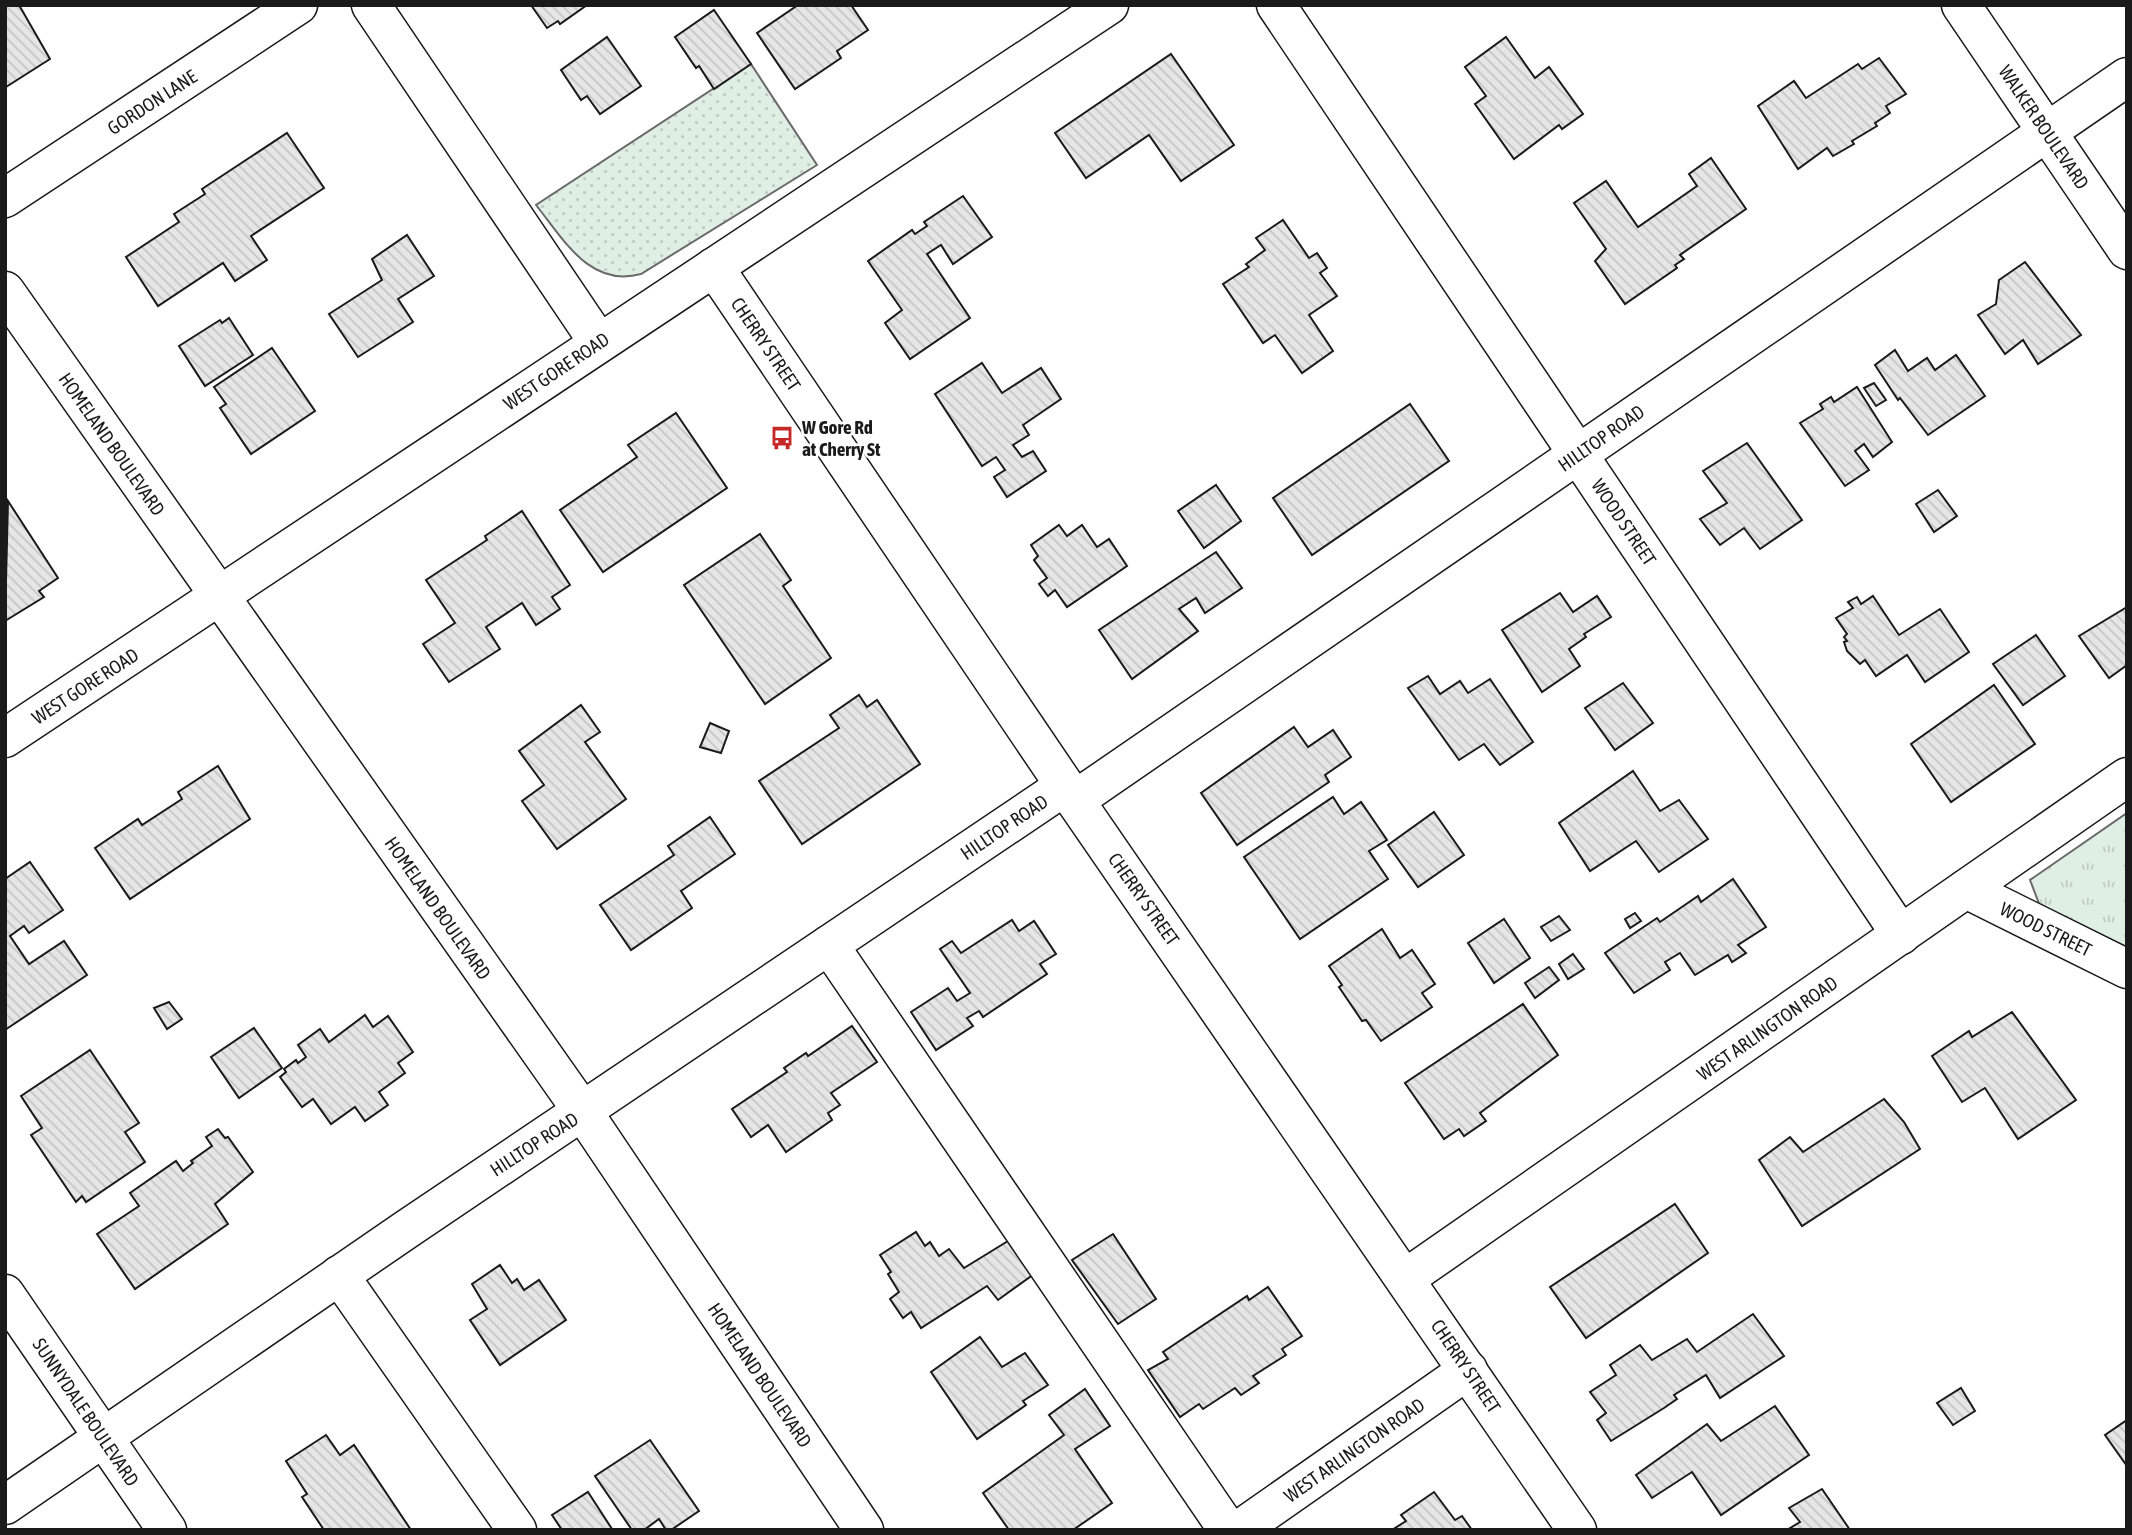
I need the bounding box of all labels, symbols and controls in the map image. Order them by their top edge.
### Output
street label: WALKER BOULEVARD [1994,61,2094,193]
street label: GORDON LANE [103,65,201,139]
street label: CHERRY STREET [727,293,806,395]
street label: WEST GORE ROAD [499,328,613,414]
street label: HOMELAND BOULEVARD [54,368,170,520]
street label: HILLTOP ROAD [1554,400,1648,476]
place label: W Gore Rd at Cherry St [801,416,881,460]
bus stop icon: W Gore Rd at Cherry St [768,424,796,452]
street label: WOOD STREET [1587,475,1661,570]
street label: WEST GORE ROAD [28,643,142,729]
street label: HILLTOP ROAD [956,790,1052,864]
street label: HOMELAND BOULEVARD [380,832,496,984]
street label: CHERRY STREET [1104,848,1184,950]
street label: WOOD STREET [1997,897,2096,961]
street label: WEST ARLINGTON ROAD [1693,971,1841,1085]
street label: HILLTOP ROAD [486,1107,582,1181]
street label: HOMELAND BOULEVARD [704,1299,816,1451]
street label: CHERRY STREET [1427,1315,1506,1417]
street label: SUNNYDALE BOULEVARD [28,1334,144,1490]
street label: WEST ARLINGTON ROAD [1280,1393,1428,1507]

